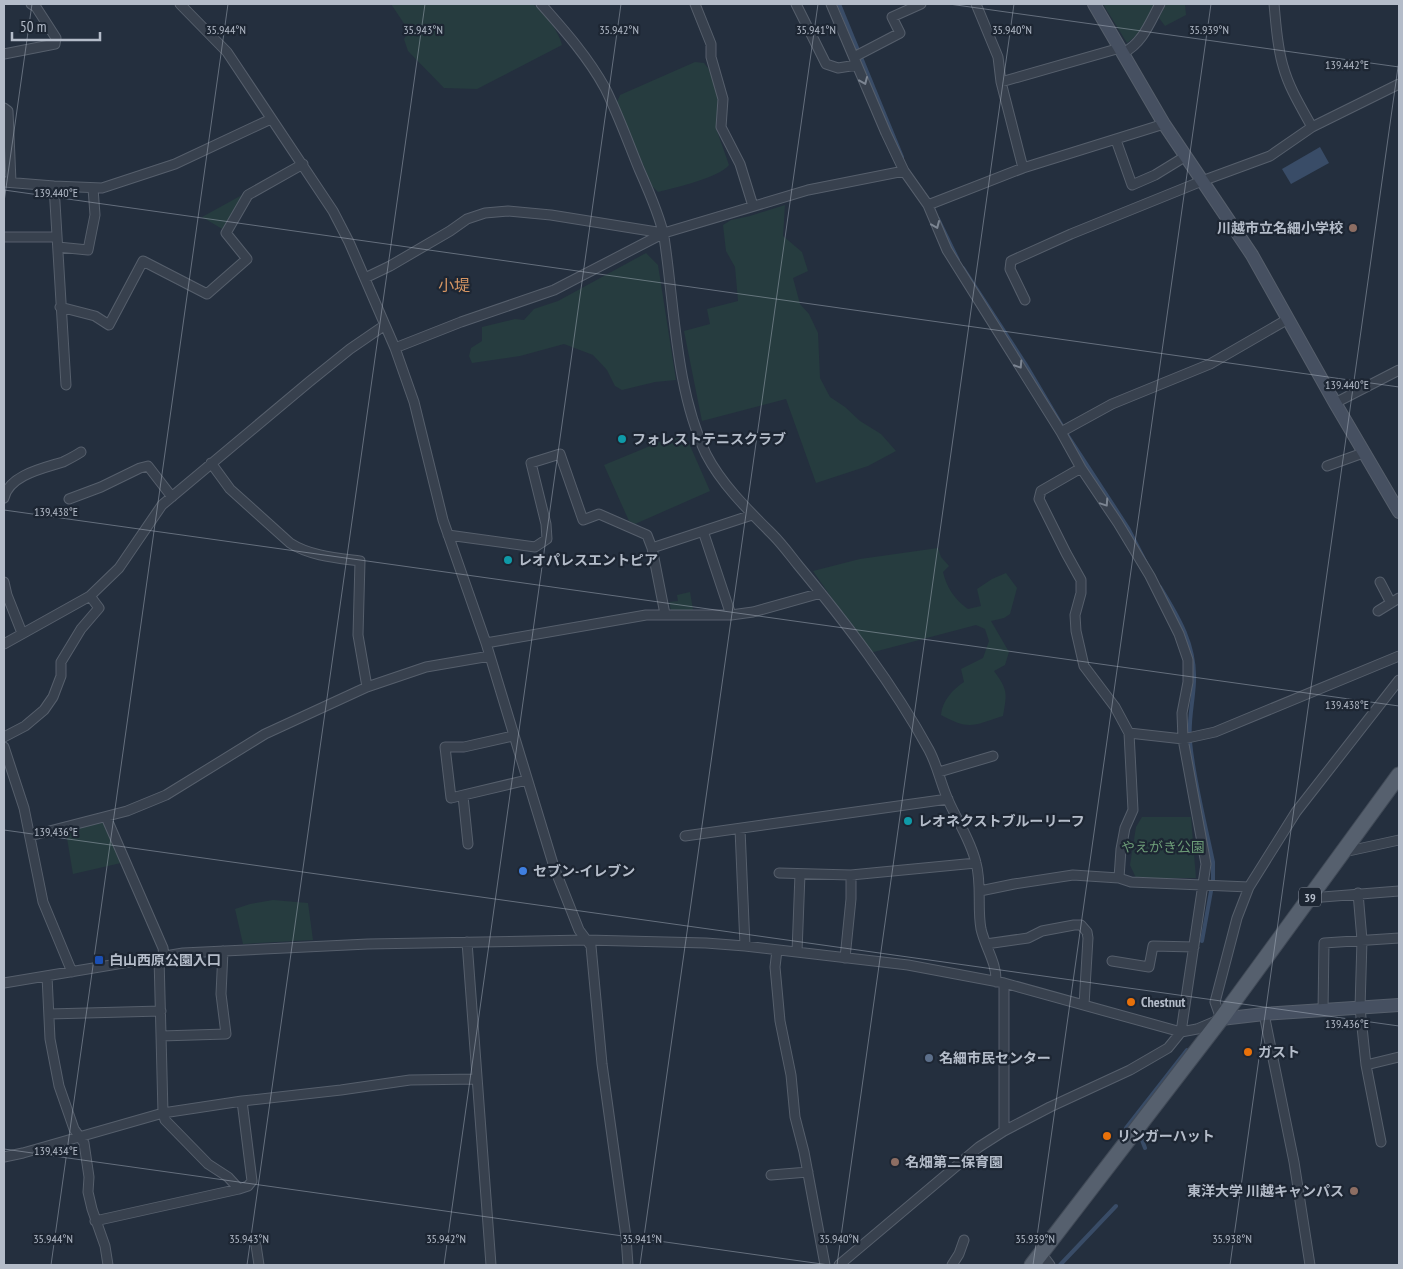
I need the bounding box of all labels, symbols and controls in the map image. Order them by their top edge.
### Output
scale bar [12,10,100,42]
text: 50 m [20,17,46,36]
text: 35.944°N [206,22,246,37]
text: 35.943°N [403,22,443,37]
text: 35.942°N [599,22,639,37]
text: 35.941°N [796,22,836,37]
text: 35.940°N [992,22,1032,37]
text: 35.939°N [1189,22,1229,37]
text: 139.442°E [1325,57,1369,72]
one-way arrow [857,76,868,85]
text: 139.440°E [34,185,78,200]
place label: 川越市立名細小学校 [1217,219,1343,237]
one-way arrow [930,220,941,229]
marker: 川越市立名細小学校 [1347,222,1359,234]
district label: 小堤 [438,275,470,295]
one-way arrow [1012,360,1022,369]
text: 139.440°E [1325,377,1369,392]
place label: フォレストテニスクラブ [632,430,786,448]
marker: フォレストテニスクラブ [616,433,628,445]
one-way arrow [1099,497,1108,507]
text: 139.438°E [34,504,78,519]
place label: レオパレスエントピア [518,551,658,569]
marker: レオパレスエントピア [502,554,514,566]
text: 139.438°E [1325,697,1369,712]
place label: レオネクストブルーリーフ [918,812,1085,830]
marker: レオネクストブルーリーフ [902,815,914,827]
text: 139.436°E [34,824,78,839]
park label: やえがき公園 [1121,838,1205,856]
place label: セブン-イレブン [533,862,635,880]
marker: セブン-イレブン [517,865,529,877]
road number: 39 [1299,888,1321,906]
place label: 白山西原公園入口 [109,951,221,969]
marker: 白山西原公園入口 [93,954,105,966]
place label: Chestnut [1141,993,1185,1011]
marker: Chestnut [1125,996,1137,1008]
text: 139.436°E [1325,1016,1369,1031]
place label: ガスト [1258,1043,1300,1061]
marker: ガスト [1242,1046,1254,1058]
place label: 名細市民センター [939,1049,1051,1067]
marker: 名細市民センター [923,1052,935,1064]
place label: リンガーハット [1117,1127,1215,1145]
marker: リンガーハット [1101,1130,1113,1142]
text: 139.434°E [34,1143,78,1158]
place label: 名畑第二保育園 [905,1153,1003,1171]
marker: 名畑第二保育園 [889,1156,901,1168]
place label: 東洋大学 川越キャンパス [1187,1182,1344,1200]
marker: 東洋大学 川越キャンパス [1348,1185,1360,1197]
text: 35.944°N [33,1231,73,1246]
text: 35.943°N [229,1231,269,1246]
text: 35.942°N [426,1231,466,1246]
text: 35.941°N [622,1231,662,1246]
text: 35.940°N [819,1231,859,1246]
text: 35.939°N [1015,1231,1055,1246]
text: 35.938°N [1212,1231,1252,1246]

